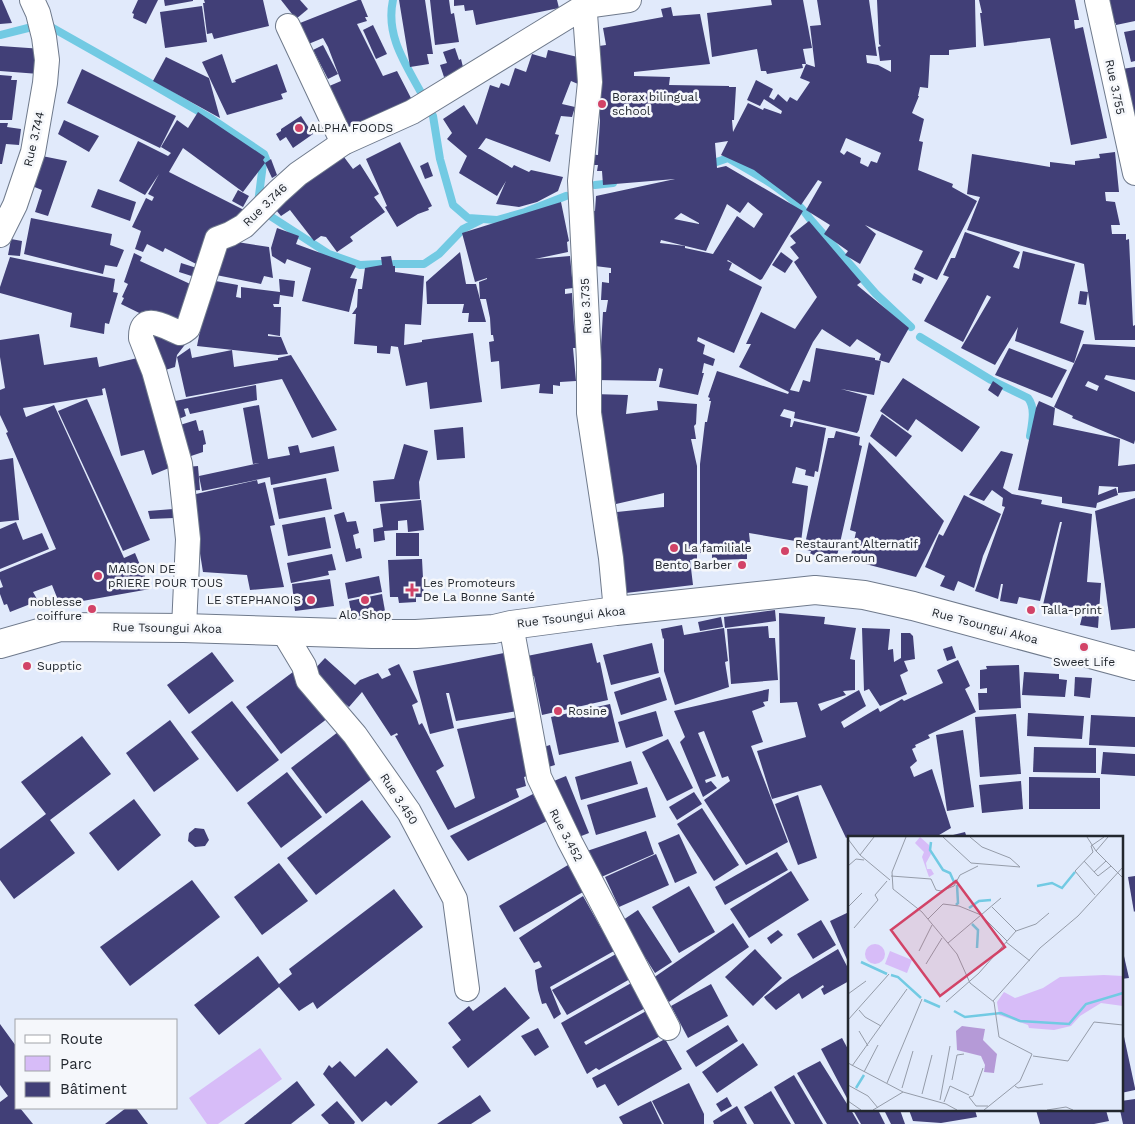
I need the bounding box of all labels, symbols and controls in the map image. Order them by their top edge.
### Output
street label: Rue 3.755 [1102,58,1128,116]
place label: Borax bilingual school [612,90,698,118]
marker: Borax bilingual school [596,98,608,110]
street label: Rue 3.744 [21,110,47,168]
place label: ALPHA FOODS [309,121,393,135]
marker: ALPHA FOODS [293,122,305,134]
street label: Rue 3.746 [240,181,290,229]
street label: Rue 3.735 [578,278,594,334]
place label: Restaurant Alternatif Du Cameroun [795,537,918,565]
place label: La familiale [684,541,752,555]
marker: La familiale [668,542,680,554]
marker: Restaurant Alternatif Du Cameroun [779,545,791,557]
place label: Bento Barber [655,558,732,572]
marker: Bento Barber [736,559,748,571]
place label: MAISON DE pRIERE POUR TOUS [108,562,223,590]
marker: MAISON DE pRIERE POUR TOUS [92,570,104,582]
place label: Les Promoteurs De La Bonne Santé [423,576,535,604]
marker: Les Promoteurs De La Bonne Santé [405,583,419,597]
place label: LE STEPHANOIS [207,593,301,607]
marker: LE STEPHANOIS [305,594,317,606]
marker: Alo Shop [359,594,371,606]
place label: noblesse coiffure [30,595,82,623]
marker: noblesse coiffure [86,603,98,615]
street label: Rue Tsoungui Akoa [516,603,626,631]
place label: Talla-print [1041,603,1102,617]
marker: Talla-print [1025,604,1037,616]
street label: Rue Tsoungui Akoa [930,605,1040,647]
place label: Alo Shop [339,608,391,622]
street label: Rue Tsoungui Akoa [112,620,222,636]
marker: Sweet Life [1078,641,1090,653]
place label: Sweet Life [1053,655,1115,669]
place label: Supptic [37,659,82,673]
marker: Supptic [21,660,33,672]
place label: Rosine [568,704,607,718]
marker: Rosine [552,705,564,717]
street label: Rue 3.450 [377,771,421,827]
street label: Rue 3.452 [546,806,586,864]
inset map [848,836,1122,1112]
legend [15,1019,178,1109]
text: Route [60,1030,103,1048]
text: Parc [60,1055,92,1073]
text: Bâtiment [60,1080,127,1098]

